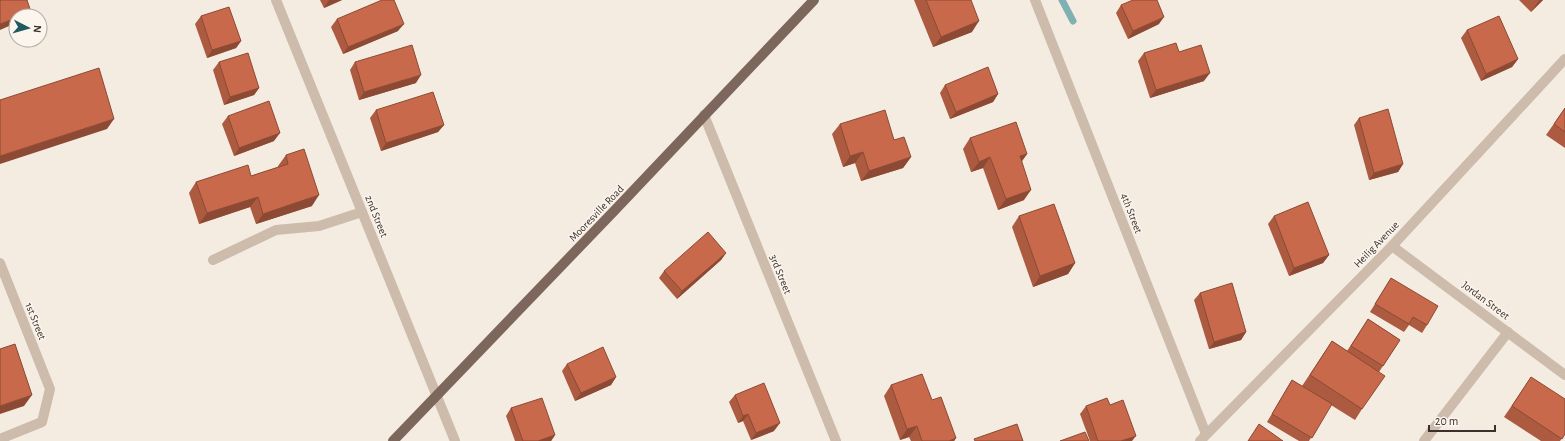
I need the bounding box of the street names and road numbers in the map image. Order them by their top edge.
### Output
street label: Mooresville Road [567,183,626,244]
street label: 4th Street [1119,191,1144,235]
street label: 2nd Street [363,194,390,239]
street label: Heilig Avenue [1352,219,1401,270]
street label: 3rd Street [768,253,794,296]
street label: Jordan Street [1460,279,1512,322]
street label: 1st Street [23,301,48,342]

